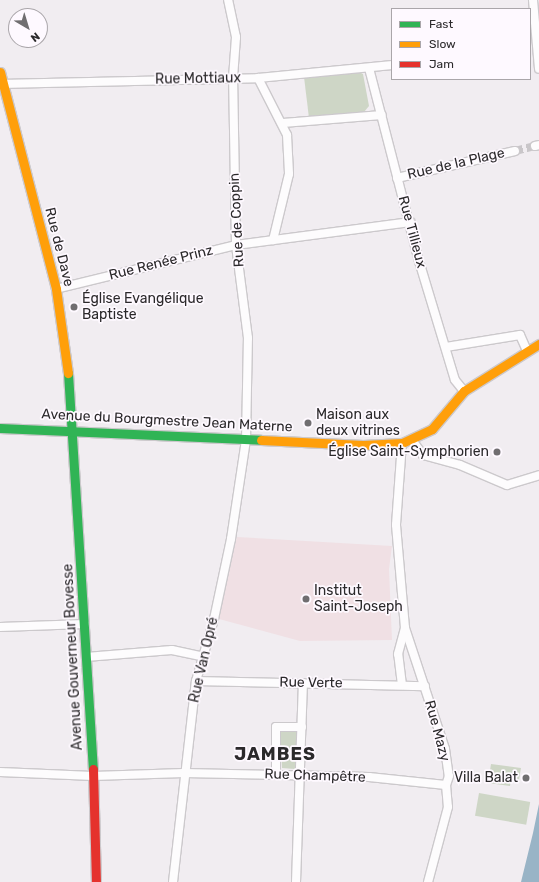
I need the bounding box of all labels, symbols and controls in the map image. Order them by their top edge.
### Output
north arrow [8,8,48,48]
legend [391,8,531,80]
text: Fast [429,17,453,31]
text: N [28,29,42,45]
text: Slow [429,37,456,51]
text: Jam [429,57,454,71]
street label: Rue Mottiaux [155,70,241,88]
street label: Rue de la Plage [406,145,506,183]
street label: Rue de Coppin [226,172,248,268]
street label: Rue Tillieux [394,194,430,270]
street label: Rue de Dave [41,206,77,288]
street label: Rue Renée Prinz [107,242,215,284]
place label: Église Evangélique Baptiste [82,291,204,324]
marker: Église Evangélique Baptiste [69,302,79,312]
street label: Avenue du Bourgmestre Jean Materne [41,406,293,436]
place label: Maison aux deux vitrines [316,407,400,440]
marker: Maison aux deux vitrines [303,418,313,428]
place label: Église Saint-Symphorien [328,444,489,460]
marker: Église Saint-Symphorien [492,447,502,457]
street label: Avenue Gouverneur Bovesse [60,563,86,751]
place label: Institut Saint-Joseph [314,583,403,616]
marker: Institut Saint-Joseph [301,594,311,604]
street label: Rue Van Opré [186,615,222,705]
street label: Rue Verte [279,674,343,692]
street label: Rue Mazy [421,699,453,763]
district label: JAMBES [234,743,316,765]
street label: Rue Champêtre [264,766,366,786]
place label: Villa Balat [454,770,518,786]
marker: Villa Balat [521,773,531,783]

